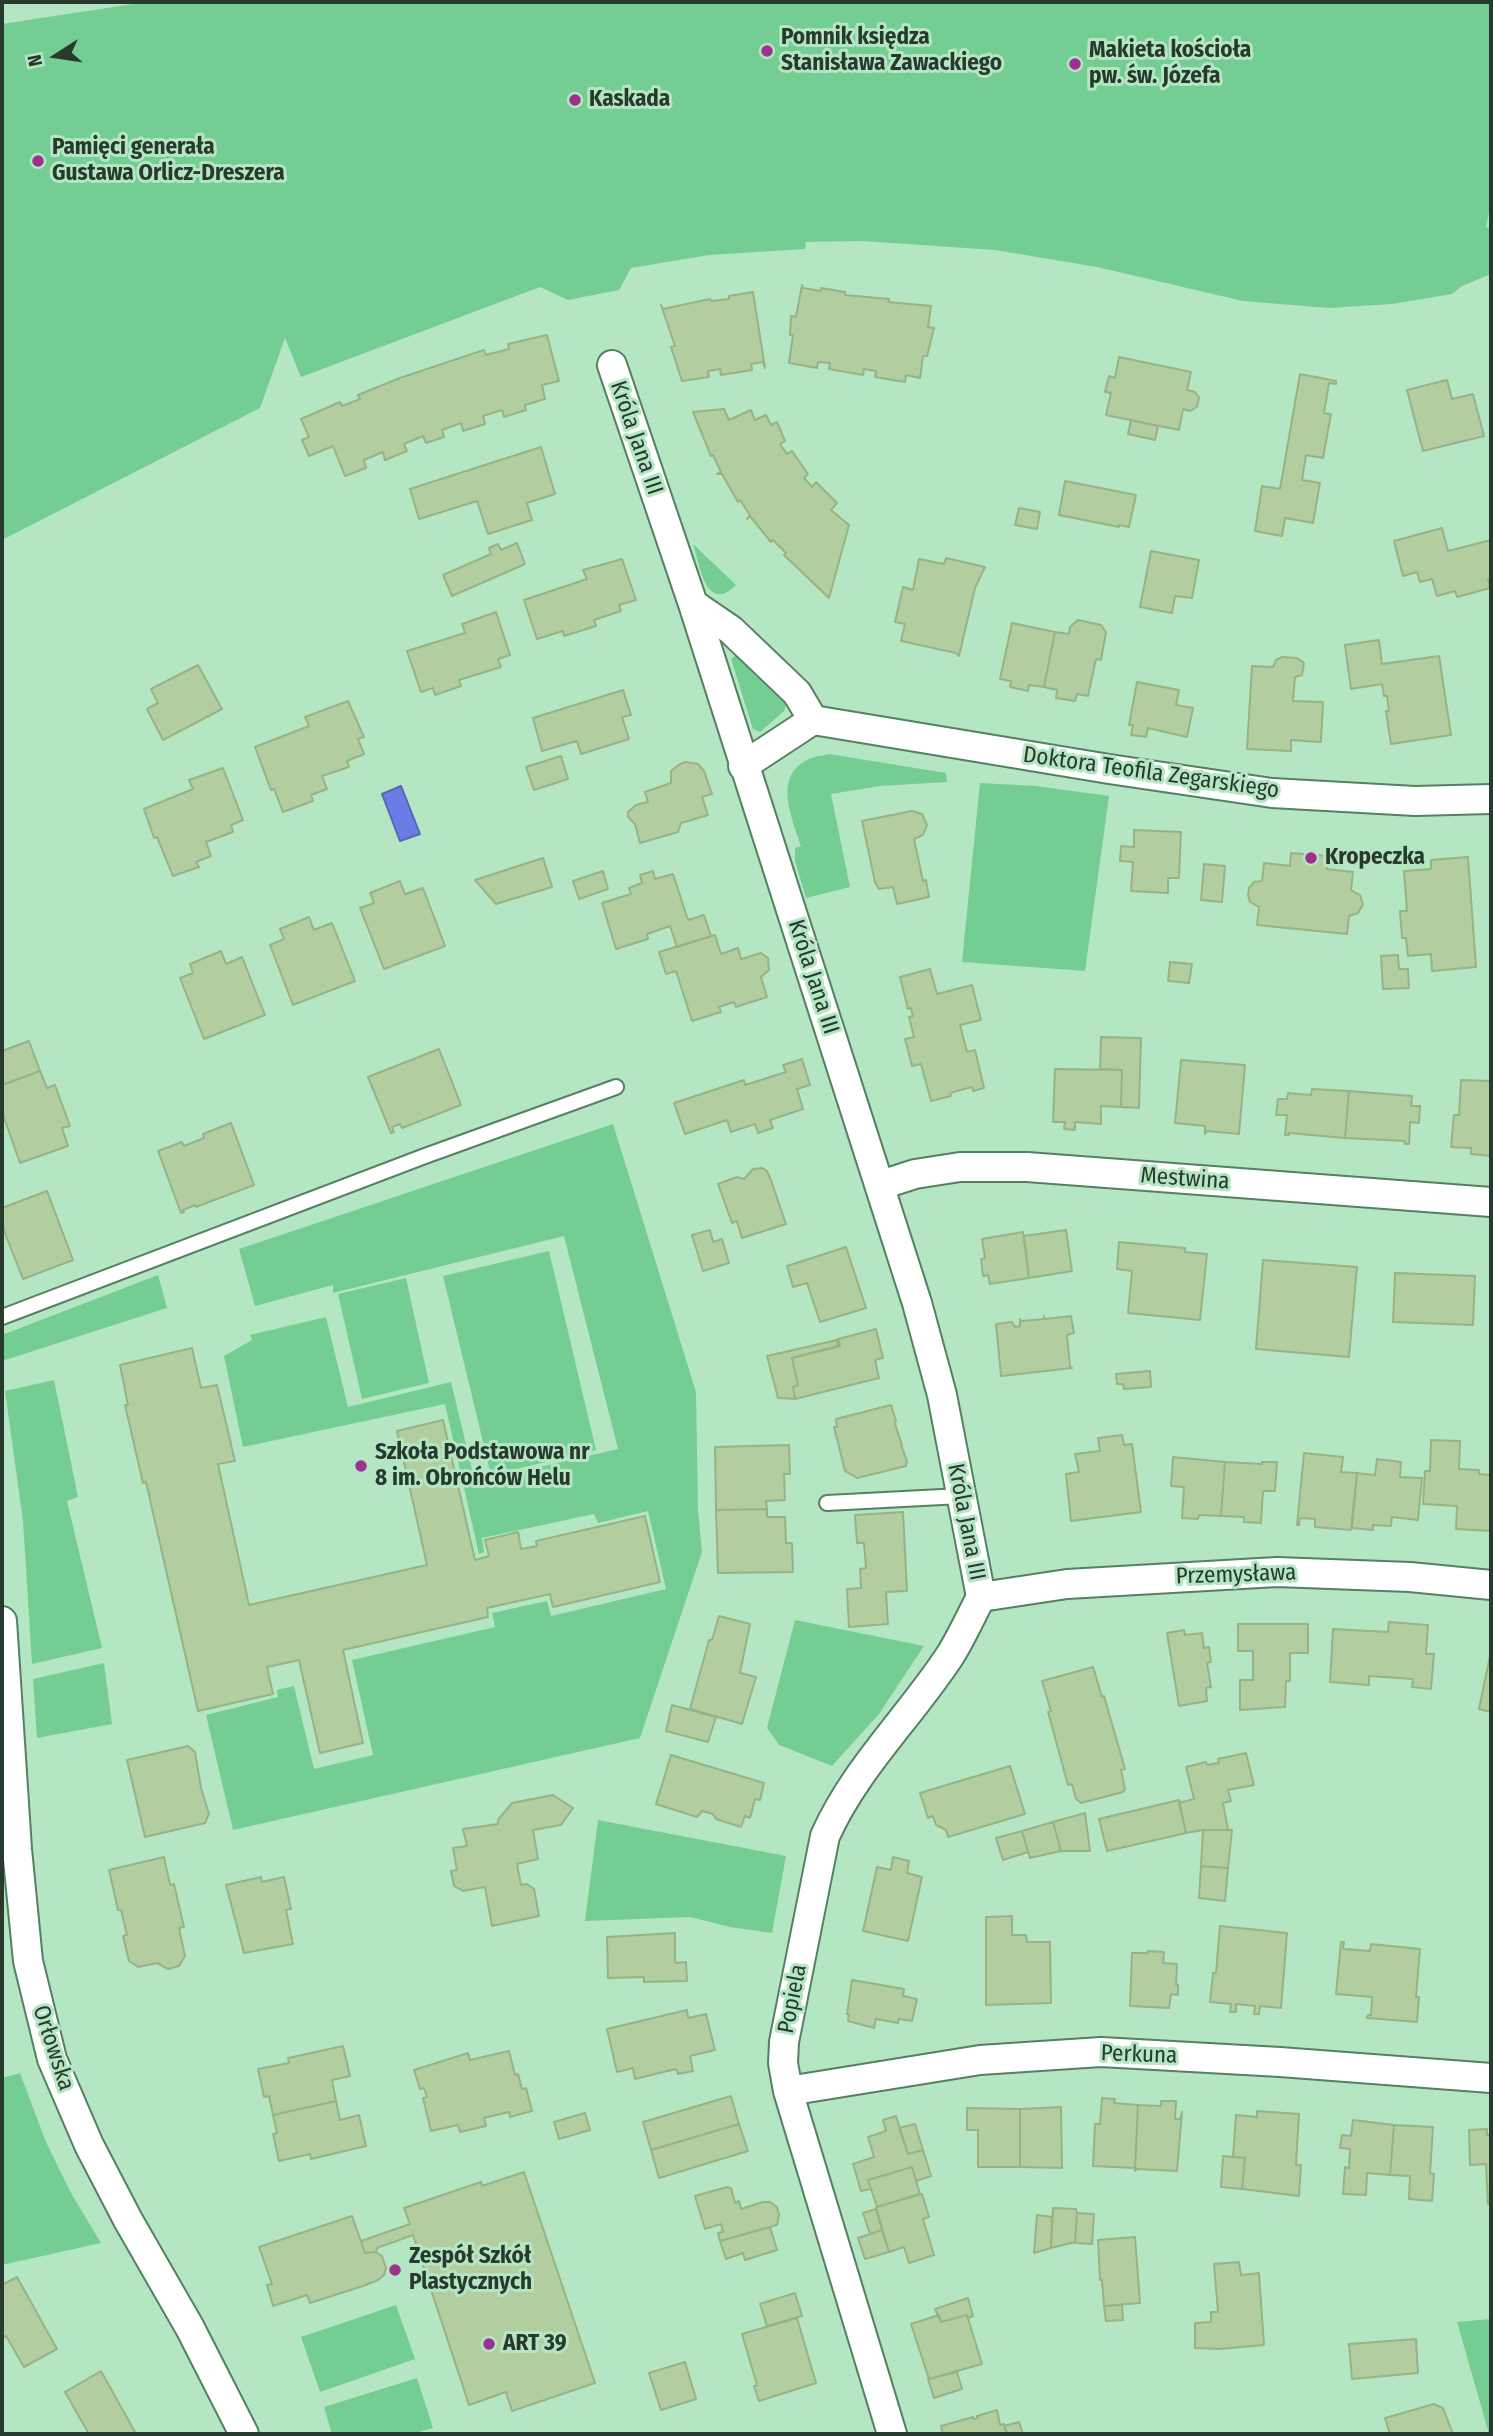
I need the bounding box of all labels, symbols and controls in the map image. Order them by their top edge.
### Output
north arrow [21,21,91,91]
place label: Pomnik księdza Stanisława Zawackiego [781,24,1002,78]
place label: Makieta kościoła pw. św. Józefa [1089,37,1251,91]
marker: Pomnik księdza Stanisława Zawackiego [759,43,775,59]
text: N [23,53,47,68]
marker: Makieta kościoła pw. św. Józefa [1067,56,1083,72]
place label: Kaskada [589,86,670,114]
marker: Kaskada [567,92,583,108]
place label: Pamięci generała Gustawa Orlicz-Dreszera [52,134,285,188]
marker: Pamięci generała Gustawa Orlicz-Dreszera [30,153,46,169]
street label: Króla Jana III [604,377,668,499]
street label: Doktora Teofila Zegarskiego [1021,741,1281,805]
place label: Kropeczka [1325,844,1425,872]
marker: Kropeczka [1303,850,1319,866]
street label: Króla Jana III [782,916,844,1038]
street label: Mestwina [1139,1162,1231,1196]
place label: Szkoła Podstawowa nr 8 im. Obrońców Helu [375,1439,590,1493]
marker: Szkoła Podstawowa nr 8 im. Obrońców Helu [353,1458,369,1474]
street label: Króla Jana III [941,1461,991,1583]
street label: Przemysława [1175,1559,1297,1591]
street label: Popiela [773,1962,813,2036]
street label: Orłowska [26,2002,80,2094]
street label: Perkuna [1100,2040,1178,2070]
place label: Zespół Szkół Plastycznych [409,2243,532,2297]
marker: Zespół Szkół Plastycznych [387,2262,403,2278]
place label: ART 39 [503,2330,567,2358]
marker: ART 39 [481,2336,497,2352]

